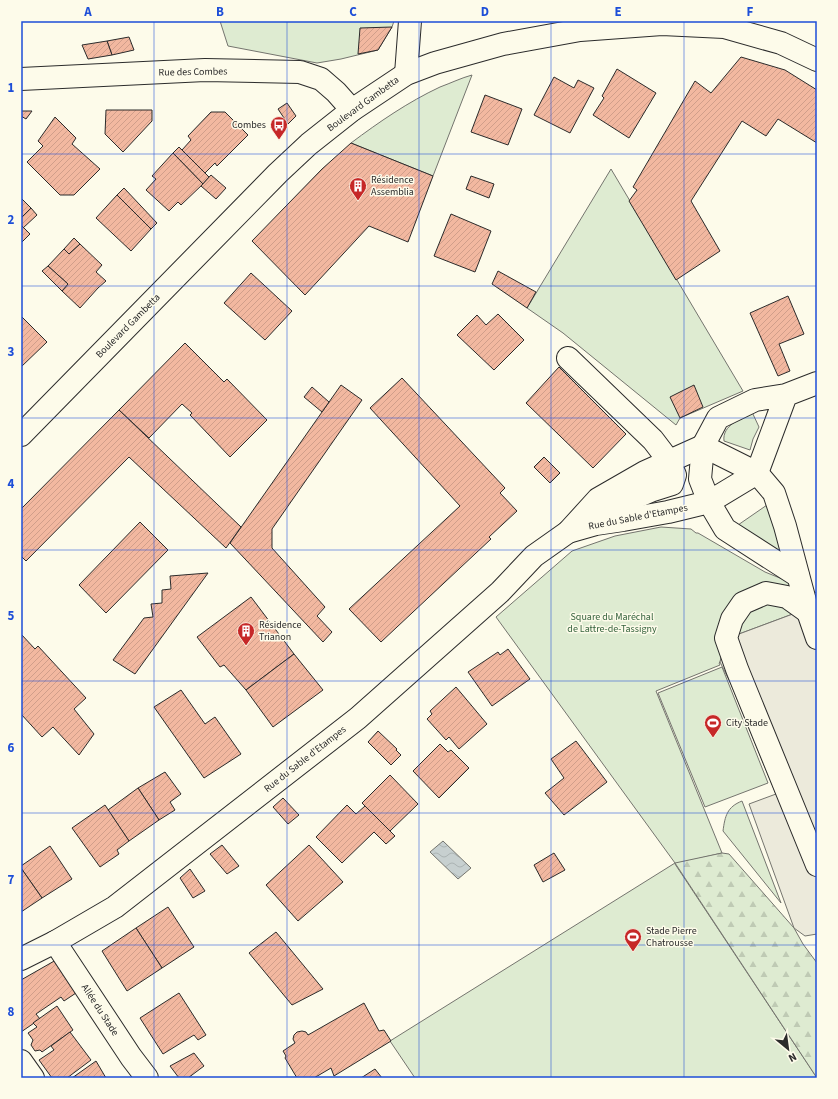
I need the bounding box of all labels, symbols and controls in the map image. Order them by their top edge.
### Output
text: A [83,3,92,21]
text: B [216,3,224,21]
text: C [349,3,357,21]
text: D [481,3,489,21]
text: E [614,3,622,21]
text: F [747,3,754,21]
street label: Rue des Combes [158,64,228,80]
street label: Boulevard Gambetta [324,73,402,135]
text: 1 [8,79,15,97]
bus stop icon: Combes [269,115,289,140]
place label: Combes [232,118,266,132]
place label: Résidence Assemblia [371,173,414,199]
building icon: Résidence Assemblia [348,176,368,201]
text: 2 [8,211,15,229]
street label: Boulevard Gambetta [93,291,163,361]
text: 3 [8,343,15,361]
text: 4 [8,475,15,493]
street label: Rue du Sable d'Etampes [587,501,689,533]
text: 5 [8,607,15,625]
park label: Square du Maréchal de Lattre-de-Tassigny [567,610,657,636]
place label: Résidence Trianon [259,618,302,644]
building icon: Résidence Trianon [236,621,256,646]
sports icon: City Stade [703,713,723,738]
place label: City Stade [726,716,768,730]
street label: Rue du Sable d'Etampes [261,722,349,796]
text: 6 [8,739,15,757]
text: 7 [8,871,15,889]
place label: Stade Pierre Chatrousse [646,924,697,950]
sports icon: Stade Pierre Chatrousse [623,927,643,952]
street label: Allée du Stade [78,981,122,1039]
text: 8 [8,1003,15,1021]
north arrow [768,1029,808,1069]
text: N [786,1049,799,1066]

